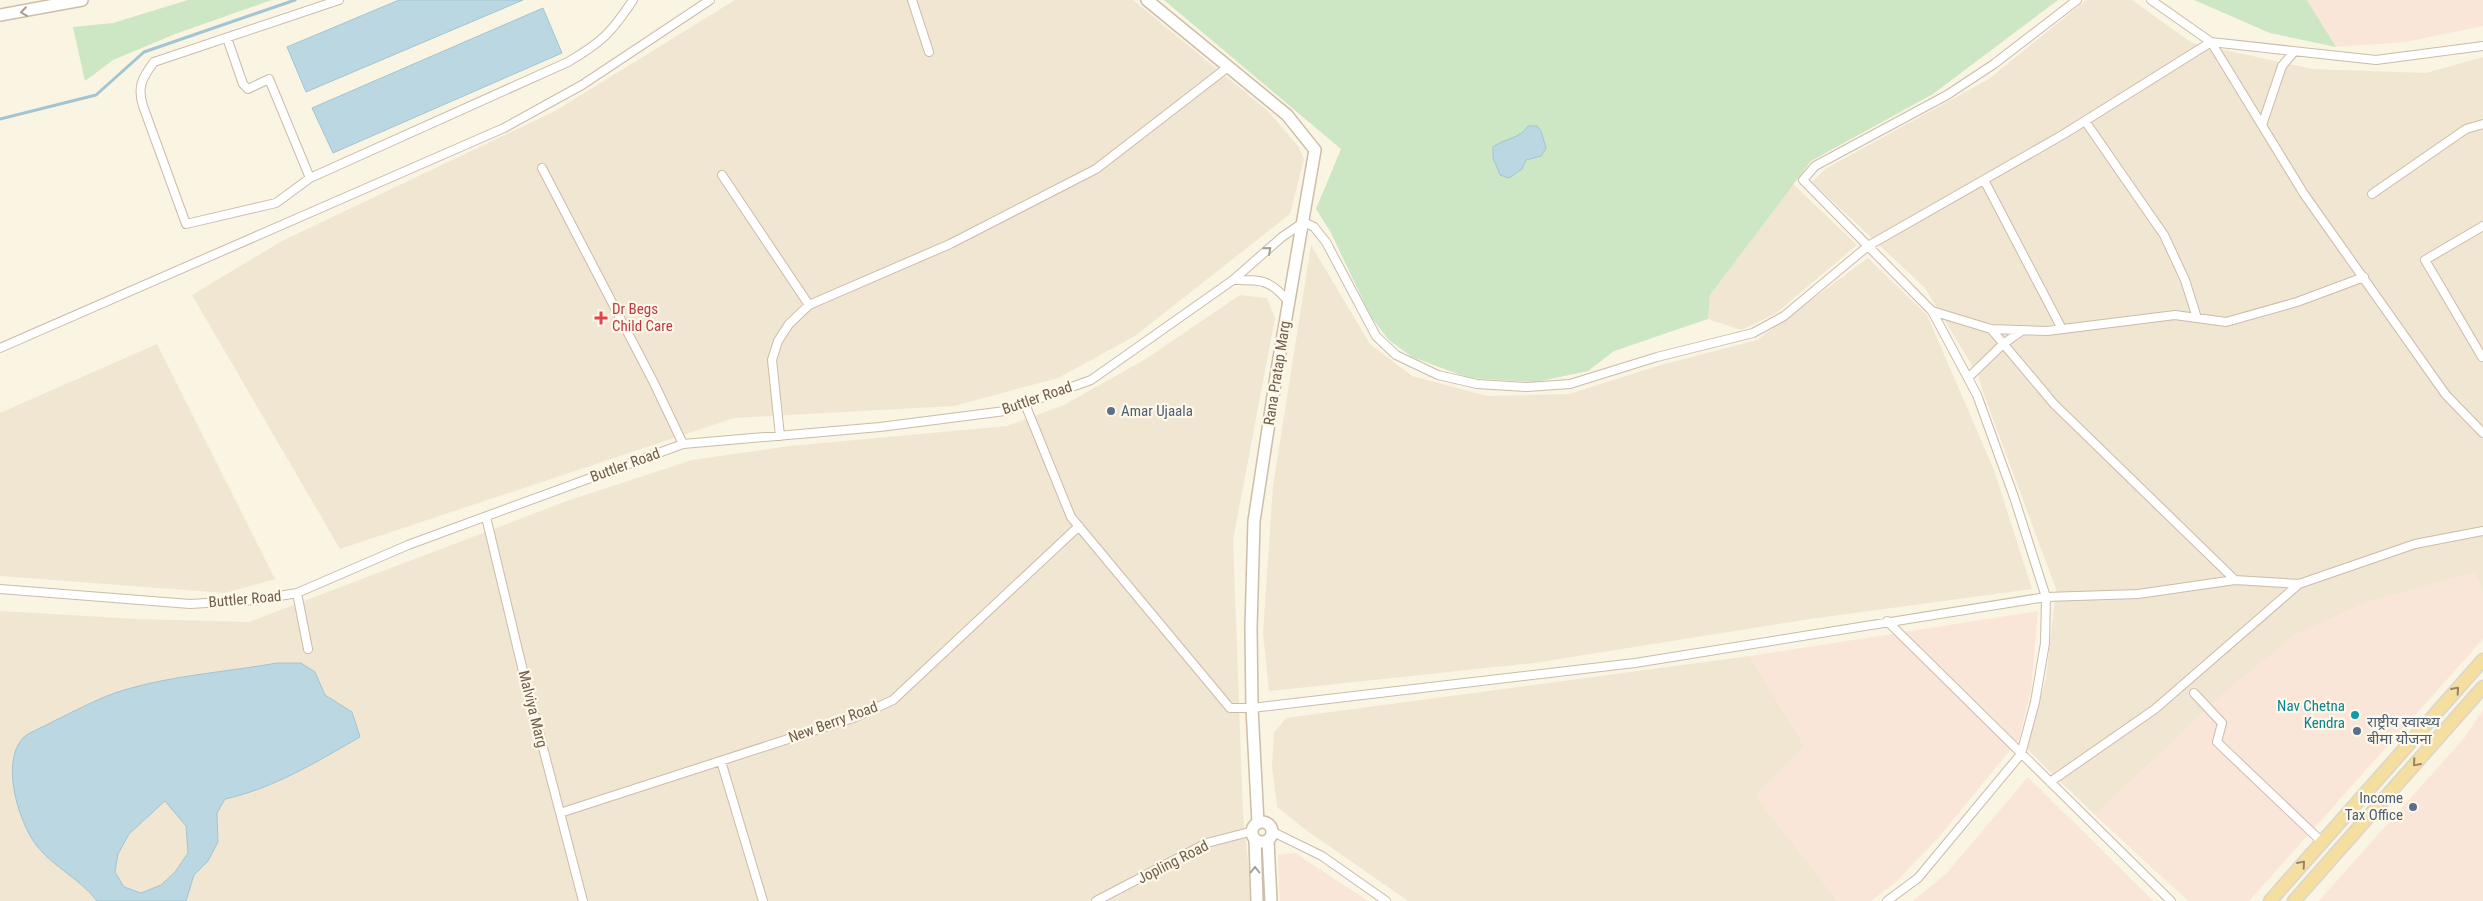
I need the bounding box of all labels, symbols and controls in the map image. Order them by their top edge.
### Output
one-way arrow [20,6,28,16]
one-way arrow [1262,247,1271,256]
place label: Dr Begs Child Care [612,300,673,335]
marker: Dr Begs Child Care [594,311,608,325]
street label: Rana Pratap Marg [1260,319,1294,427]
street label: Buttler Road [1000,378,1074,418]
place label: Amar Ujaala [1121,402,1193,420]
marker: Amar Ujaala [1105,405,1117,417]
street label: Buttler Road [588,444,662,486]
street label: Buttler Road [208,587,282,611]
street label: Malviya Marg [515,669,551,749]
one-way arrow [2450,687,2459,696]
street label: New Berry Road [786,697,880,747]
place label: Nav Chetna Kendra [2277,697,2345,732]
marker: Nav Chetna Kendra [2349,709,2361,721]
place label: राष्ट्रीय स्वास्थ्य बीमा योजना [2367,713,2440,748]
marker: राष्ट्रीय स्वास्थ्य बीमा योजना [2351,725,2363,737]
one-way arrow [2413,757,2422,766]
place label: Income Tax Office [2345,789,2403,824]
marker: Income Tax Office [2407,801,2419,813]
street label: Jopling Road [1134,836,1212,888]
one-way arrow [2296,861,2305,870]
one-way arrow [1250,866,1260,874]

